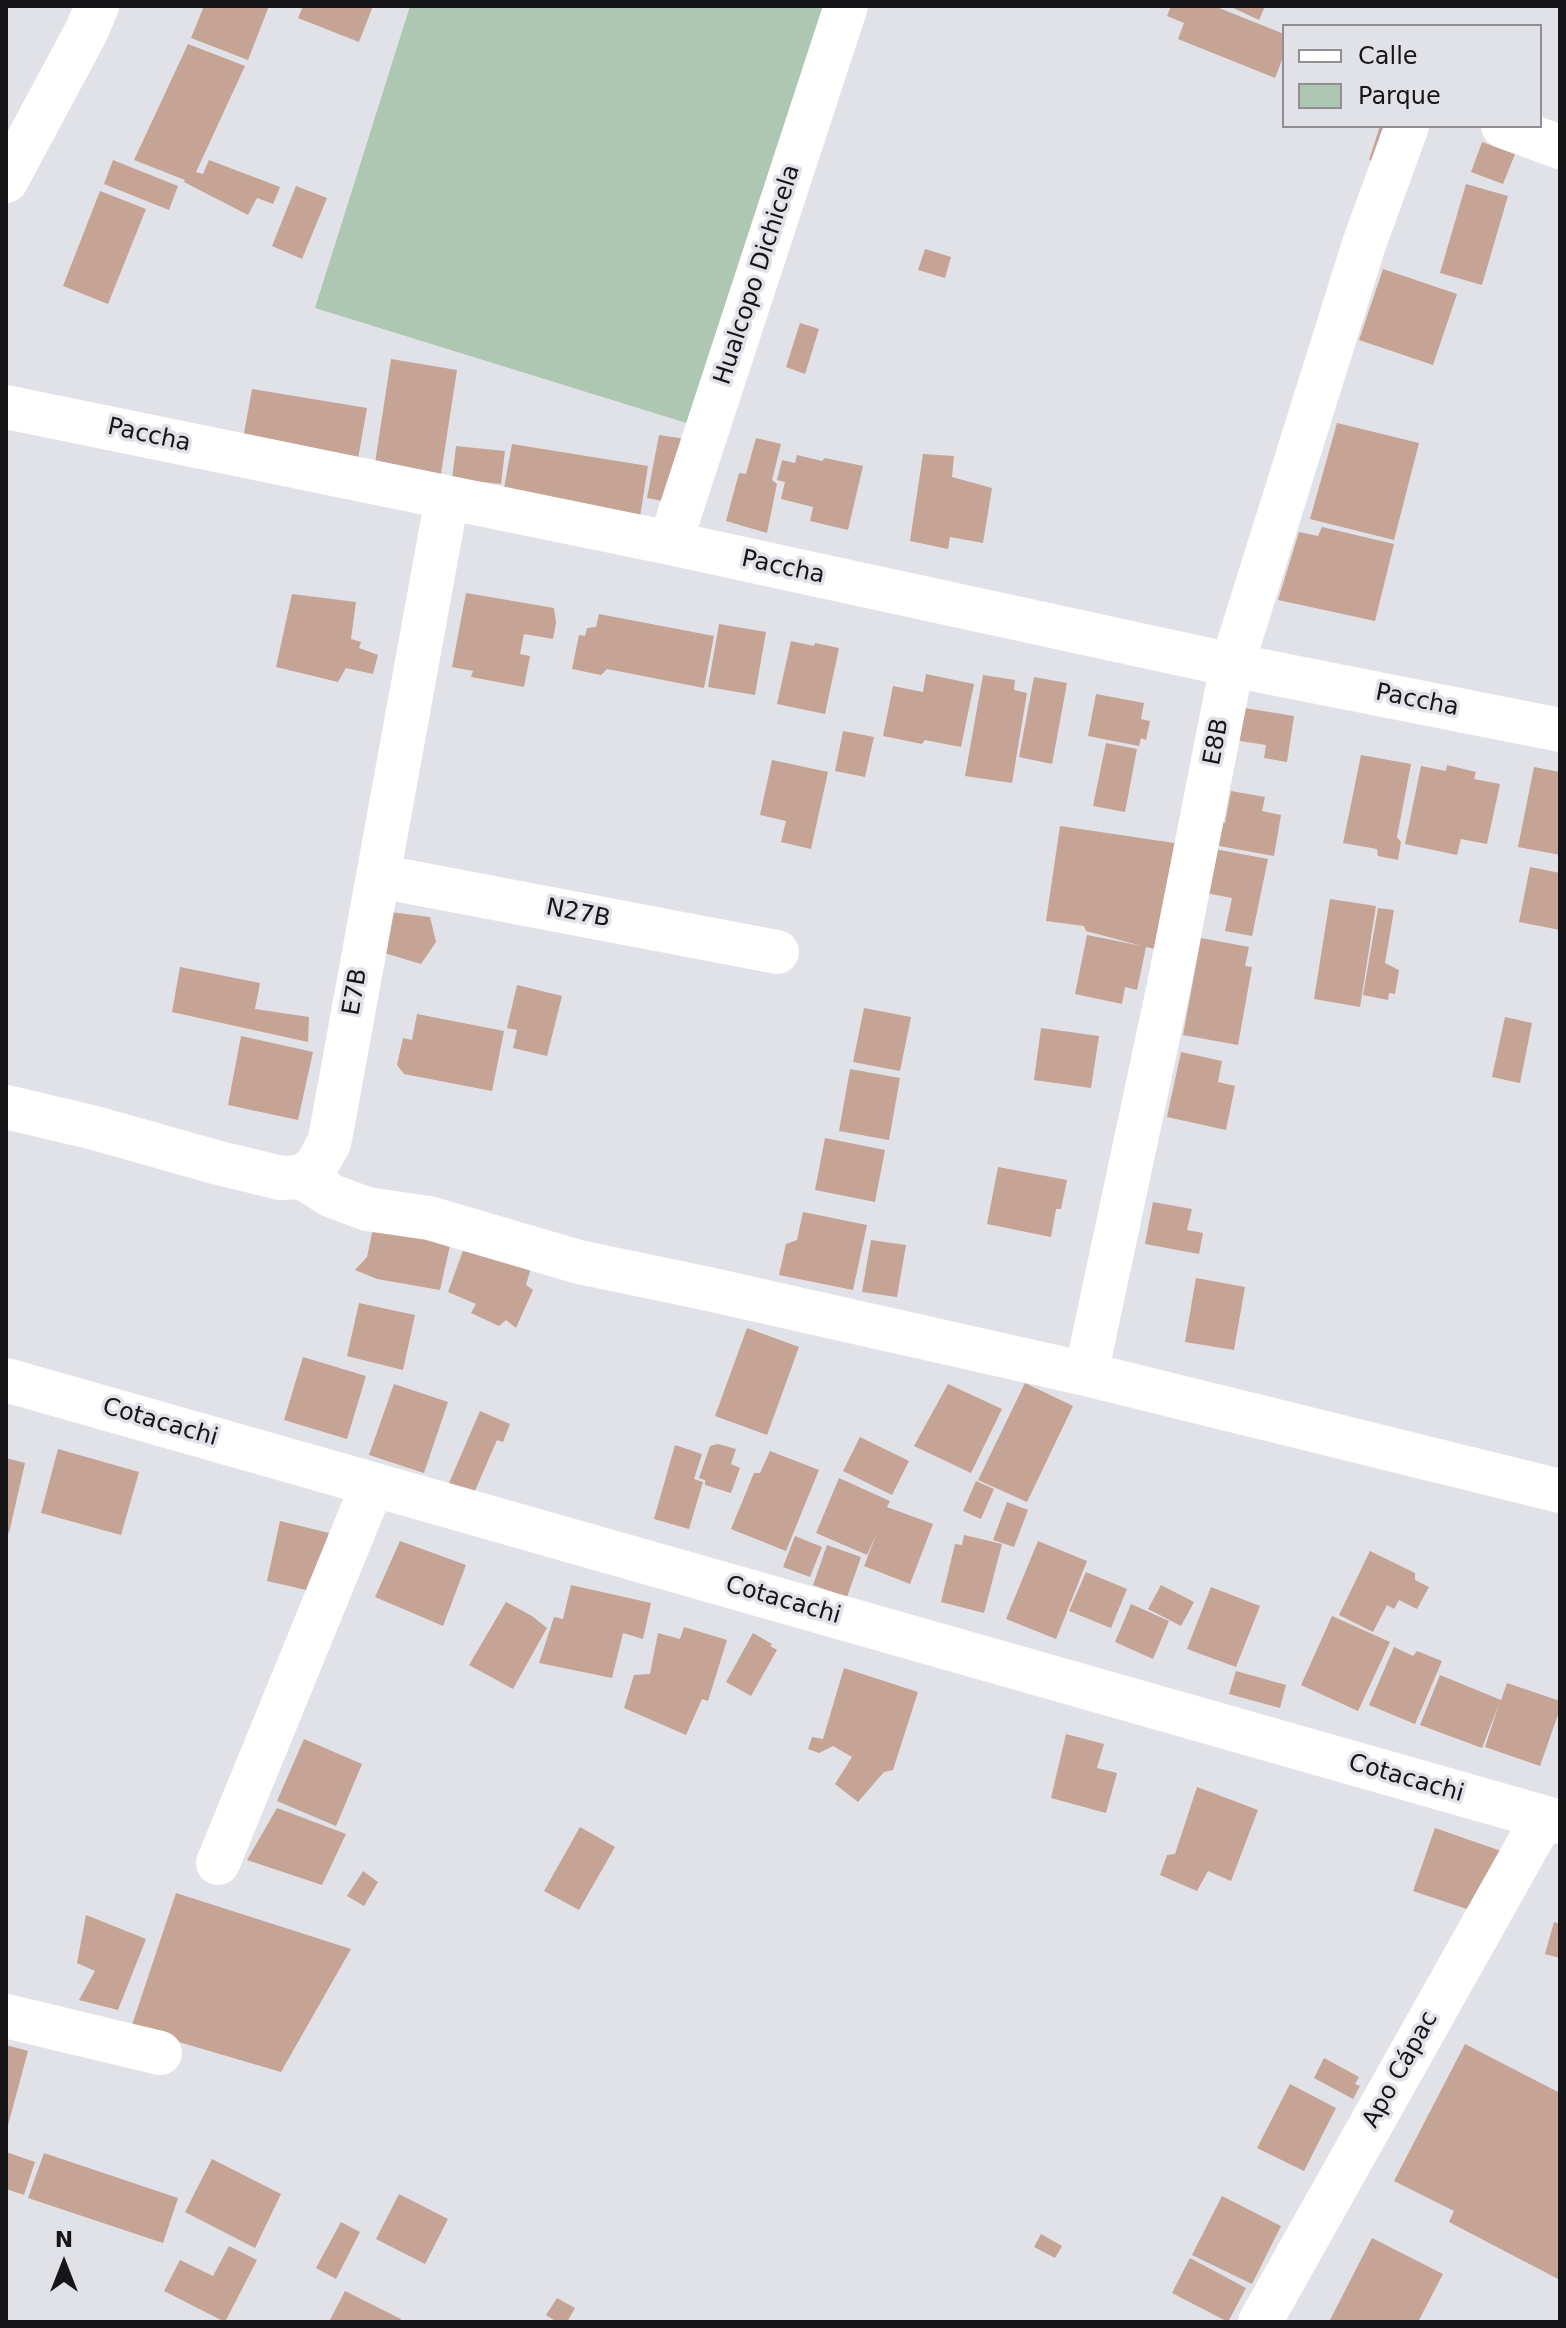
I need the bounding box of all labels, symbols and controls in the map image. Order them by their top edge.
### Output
legend [1282,24,1542,128]
text: Calle [1358,42,1418,70]
text: Parque [1358,82,1441,110]
street label: Hualcopo Dichicela [709,161,807,389]
street label: Paccha [105,413,193,459]
street label: Paccha [739,545,827,591]
street label: Paccha [1373,679,1461,723]
street label: E8B [1198,716,1236,768]
street label: N27B [543,894,613,934]
street label: E7B [338,966,374,1018]
street label: Cotacachi [99,1393,221,1453]
street label: Cotacachi [722,1571,844,1631]
street label: Cotacachi [1345,1749,1467,1809]
street label: Apo Cápac [1357,2007,1445,2133]
north arrow [24,2224,104,2304]
text: N [55,2227,73,2252]

